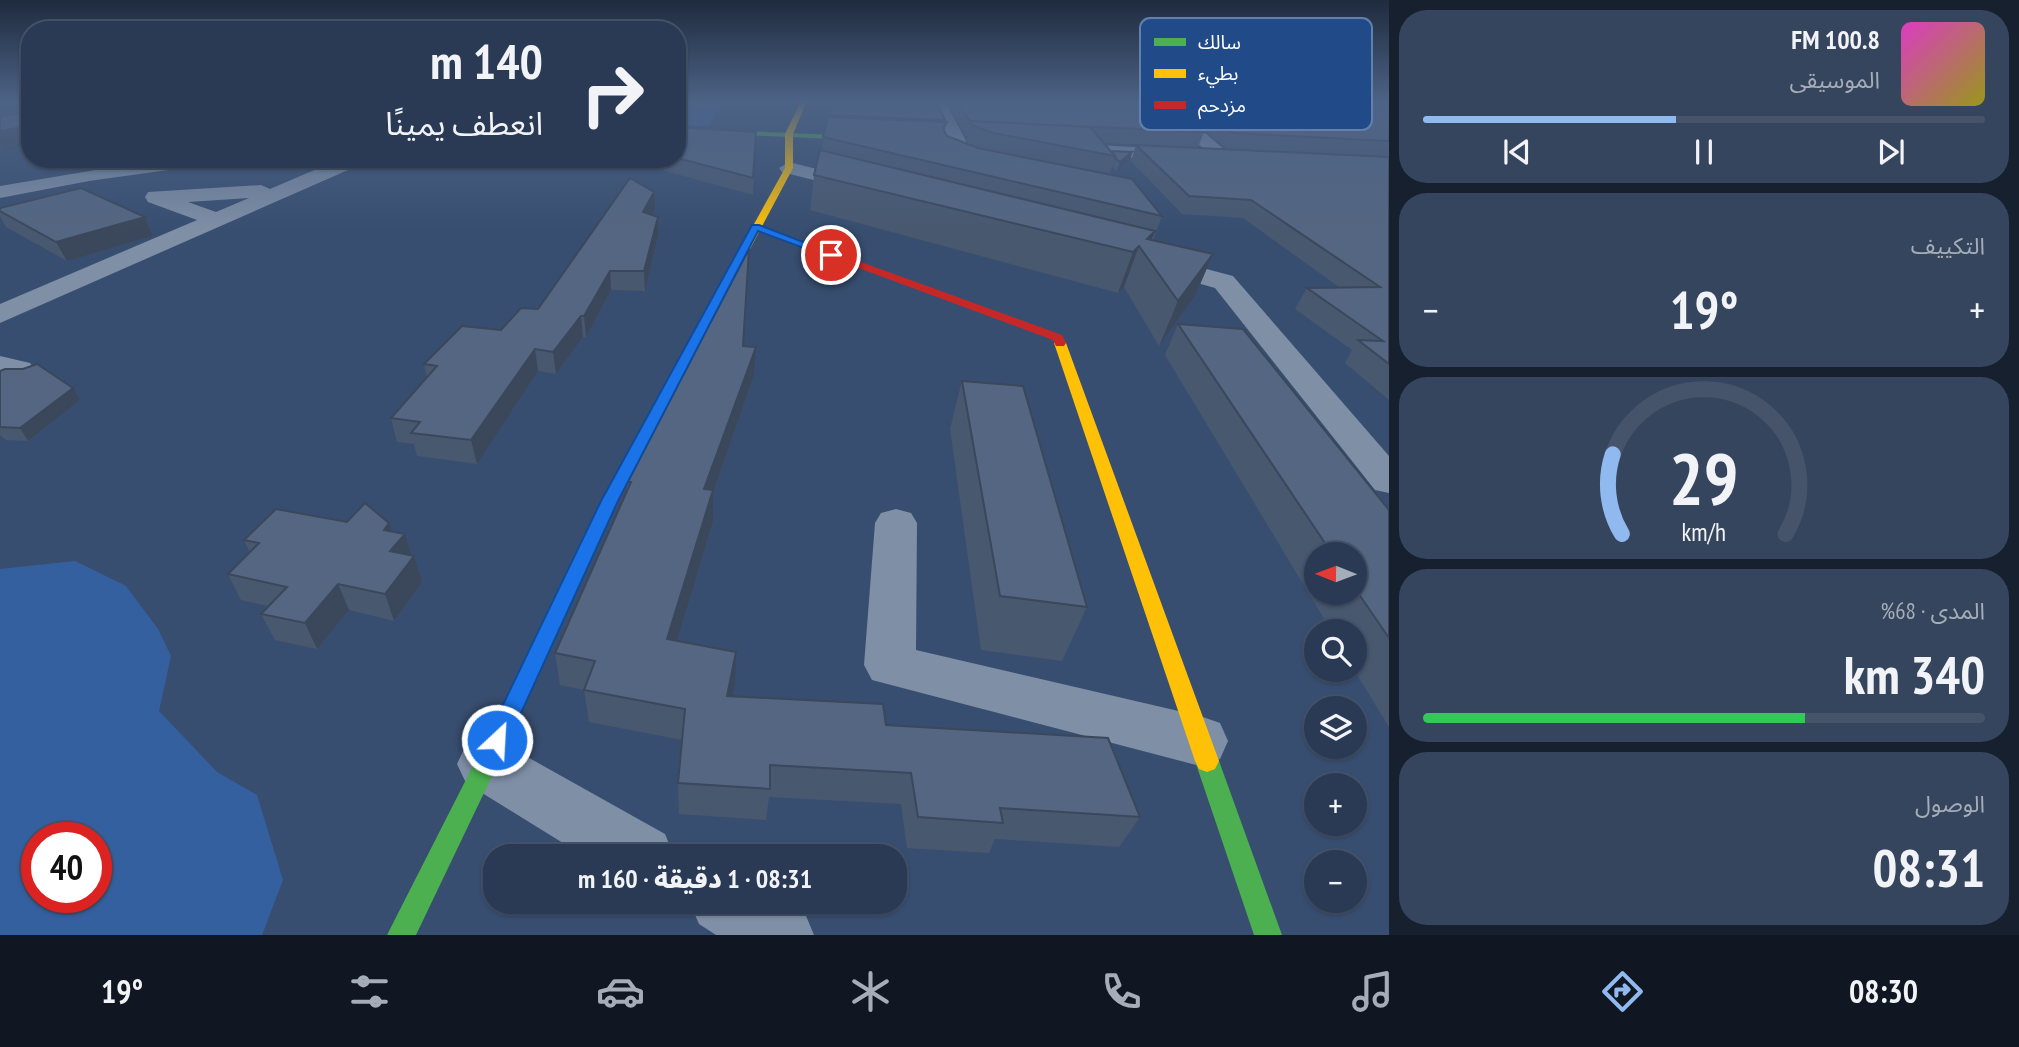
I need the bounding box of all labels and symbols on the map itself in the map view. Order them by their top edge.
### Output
legend [1140,18,1372,130]
text: سالك [1198,30,1241,54]
text: بطيء [1198,61,1238,88]
text: مزدحم [1198,93,1246,120]
pin [801,225,861,285]
north arrow [1304,542,1367,606]
position arrow [460,703,534,777]
speed limit sign: 40 [21,822,112,913]

